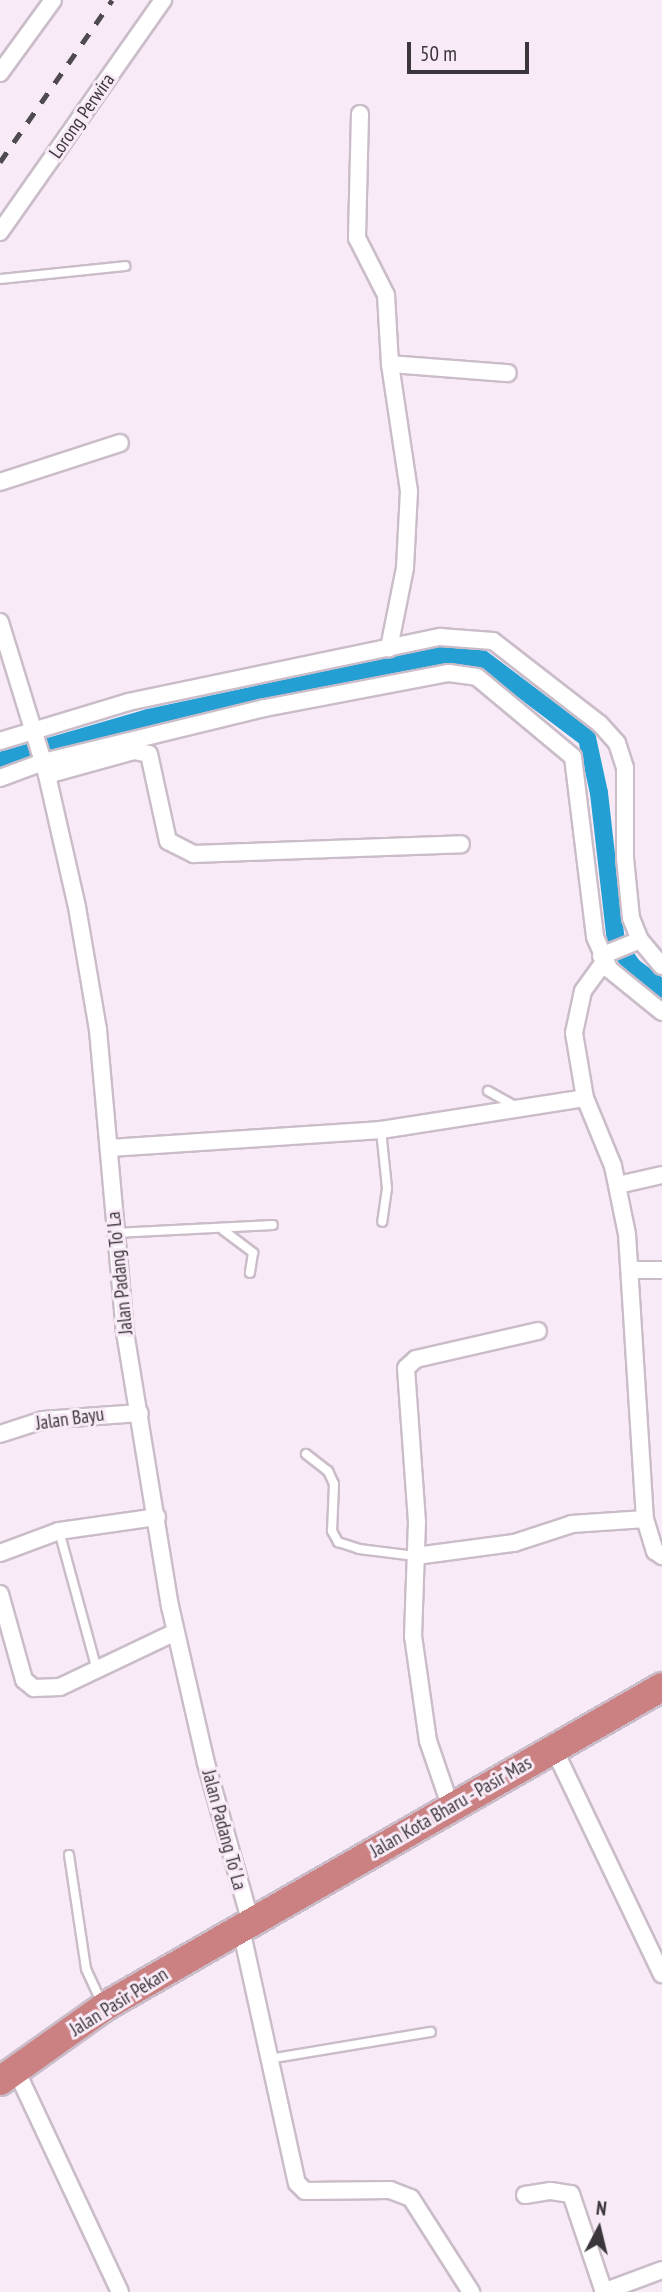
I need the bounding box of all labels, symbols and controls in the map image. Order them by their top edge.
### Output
scale bar [410,28,532,72]
text: 50 m [420,40,457,67]
street label: Lorong Perwira [44,69,120,163]
street label: Jalan Padang To' La [102,1210,138,1336]
street label: Jalan Bayu [34,1403,106,1435]
street label: Jalan Kota Bharu - Pasir Mas [366,1751,536,1863]
street label: Jalan Padang To' La [197,1767,251,1893]
street label: Jalan Pasir Pekan [66,1963,172,2041]
north arrow [564,2194,634,2264]
text: N [595,2196,608,2221]

